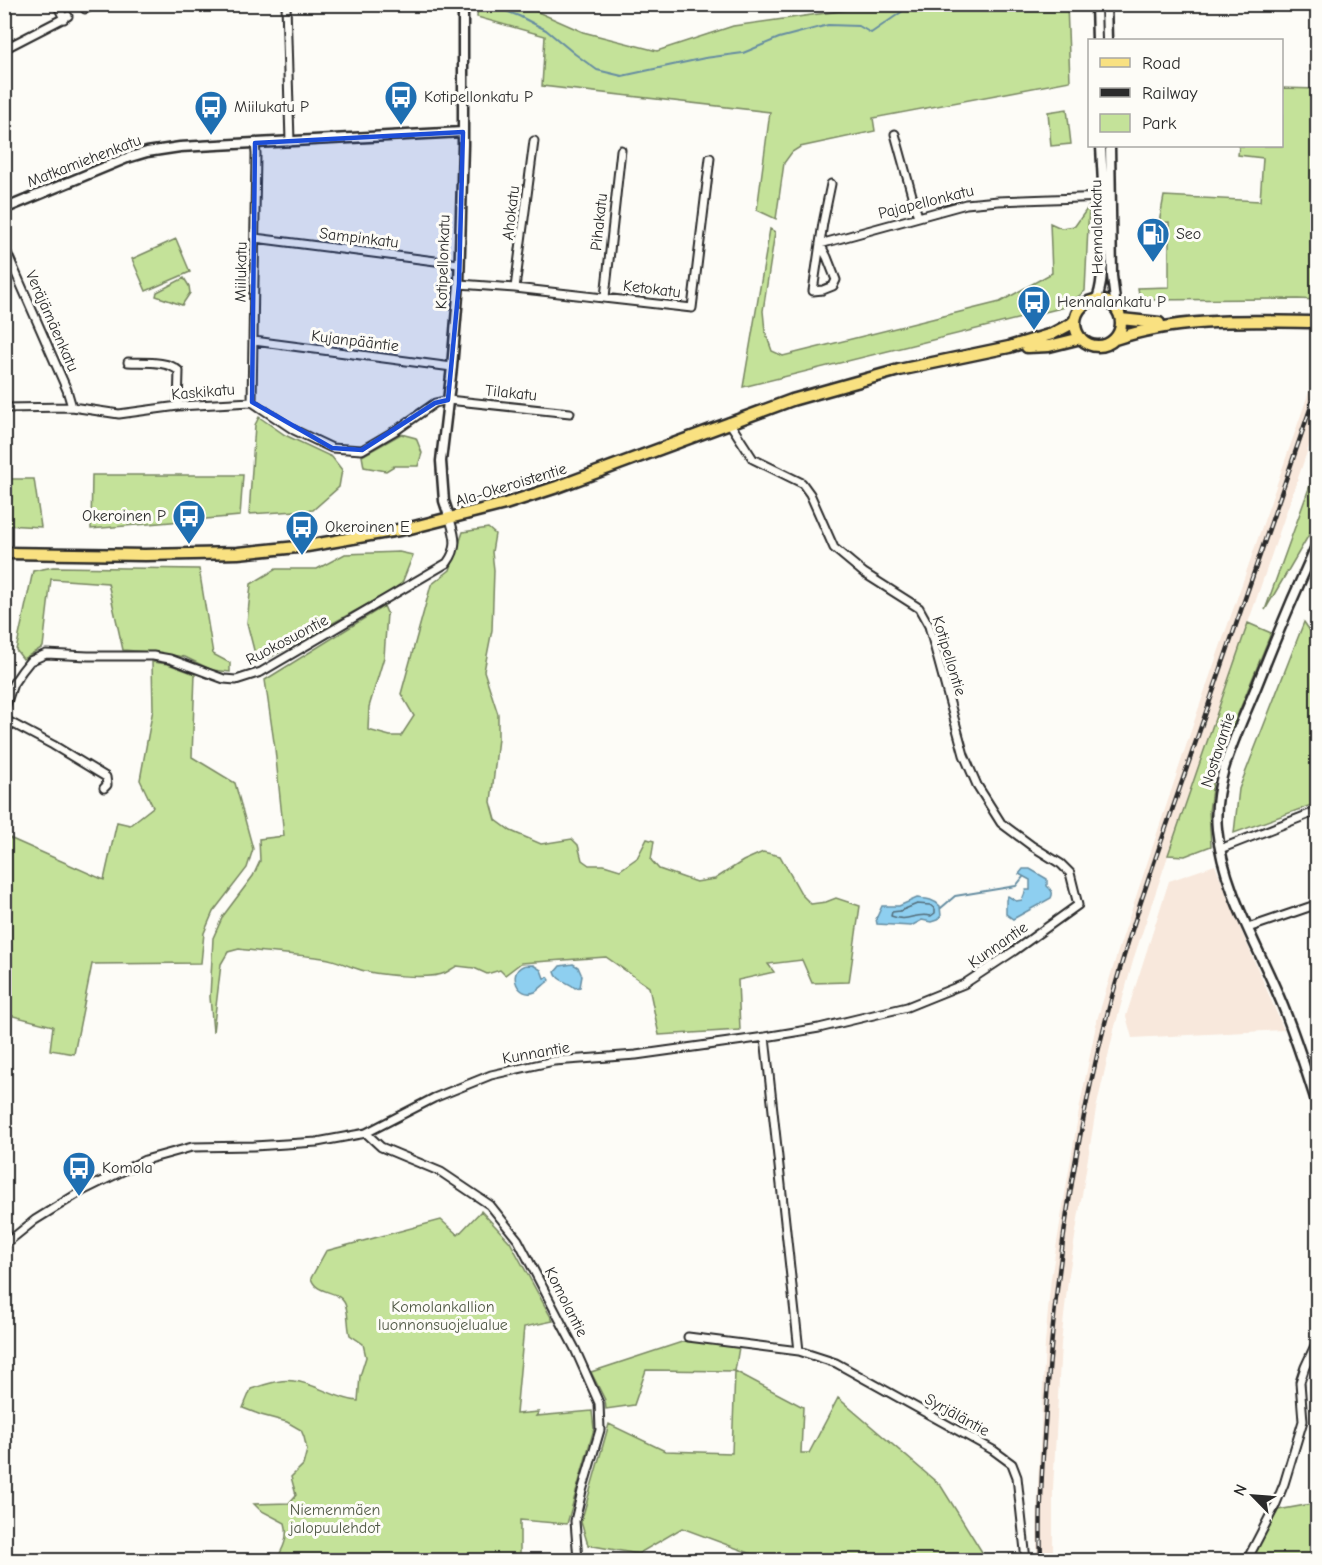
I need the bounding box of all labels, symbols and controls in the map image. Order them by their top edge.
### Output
legend [1088,39,1283,147]
text: Road [1142,53,1181,74]
bus stop icon: Kotipellonkatu P [383,79,419,126]
text: Railway [1142,83,1199,104]
place label: Kotipellonkatu P [424,88,533,106]
bus stop icon: Miilukatu P [193,89,229,136]
place label: Miilukatu P [234,98,309,116]
text: Park [1142,113,1177,134]
street label: Matkamiehenkatu [24,131,144,191]
street label: Hennalankatu [1087,180,1107,274]
street label: Pajapellonkatu [876,181,976,223]
street label: Ahokatu [499,185,523,241]
street label: Pihakatu [587,192,611,252]
street label: Kotipellonkatu [432,214,454,310]
fuel station icon: Seo [1135,216,1171,263]
street label: Sampinkatu [318,224,400,252]
place label: Seo [1176,225,1201,243]
street label: Miilukatu [231,241,251,303]
street label: Veräjämäenkatu [22,268,82,374]
street label: Ketokatu [622,277,682,301]
bus stop icon: Hennalankatu P [1016,284,1052,331]
place label: Hennalankatu P [1057,293,1166,311]
street label: Kujanpääntie [310,327,400,355]
street label: Kaskikatu [171,380,235,404]
street label: Tilakatu [484,381,538,405]
street label: Ala-Okeroistentie [453,460,569,510]
bus stop icon: Okeroinen P [171,498,207,545]
place label: Okeroinen P [82,507,166,525]
bus stop icon: Okeroinen E [284,509,320,556]
place label: Okeroinen E [325,518,410,536]
street label: Ruokosuontie [243,611,331,669]
street label: Kotipellontie [928,614,970,698]
street label: Nostavantie [1197,710,1239,790]
street label: Kunnantie [965,918,1031,972]
street label: Kunnantie [501,1038,571,1068]
bus stop icon: Komola [61,1150,97,1197]
place label: Komola [102,1159,153,1177]
street label: Komolantie [541,1264,591,1340]
park label: Komolankallion luonnonsuojelualue [378,1298,508,1334]
street label: Syrjäläntie [921,1390,993,1440]
north arrow [1223,1466,1283,1526]
text: N [1230,1482,1251,1499]
park label: Niemenmäen jalopuulehdot [288,1501,381,1537]

